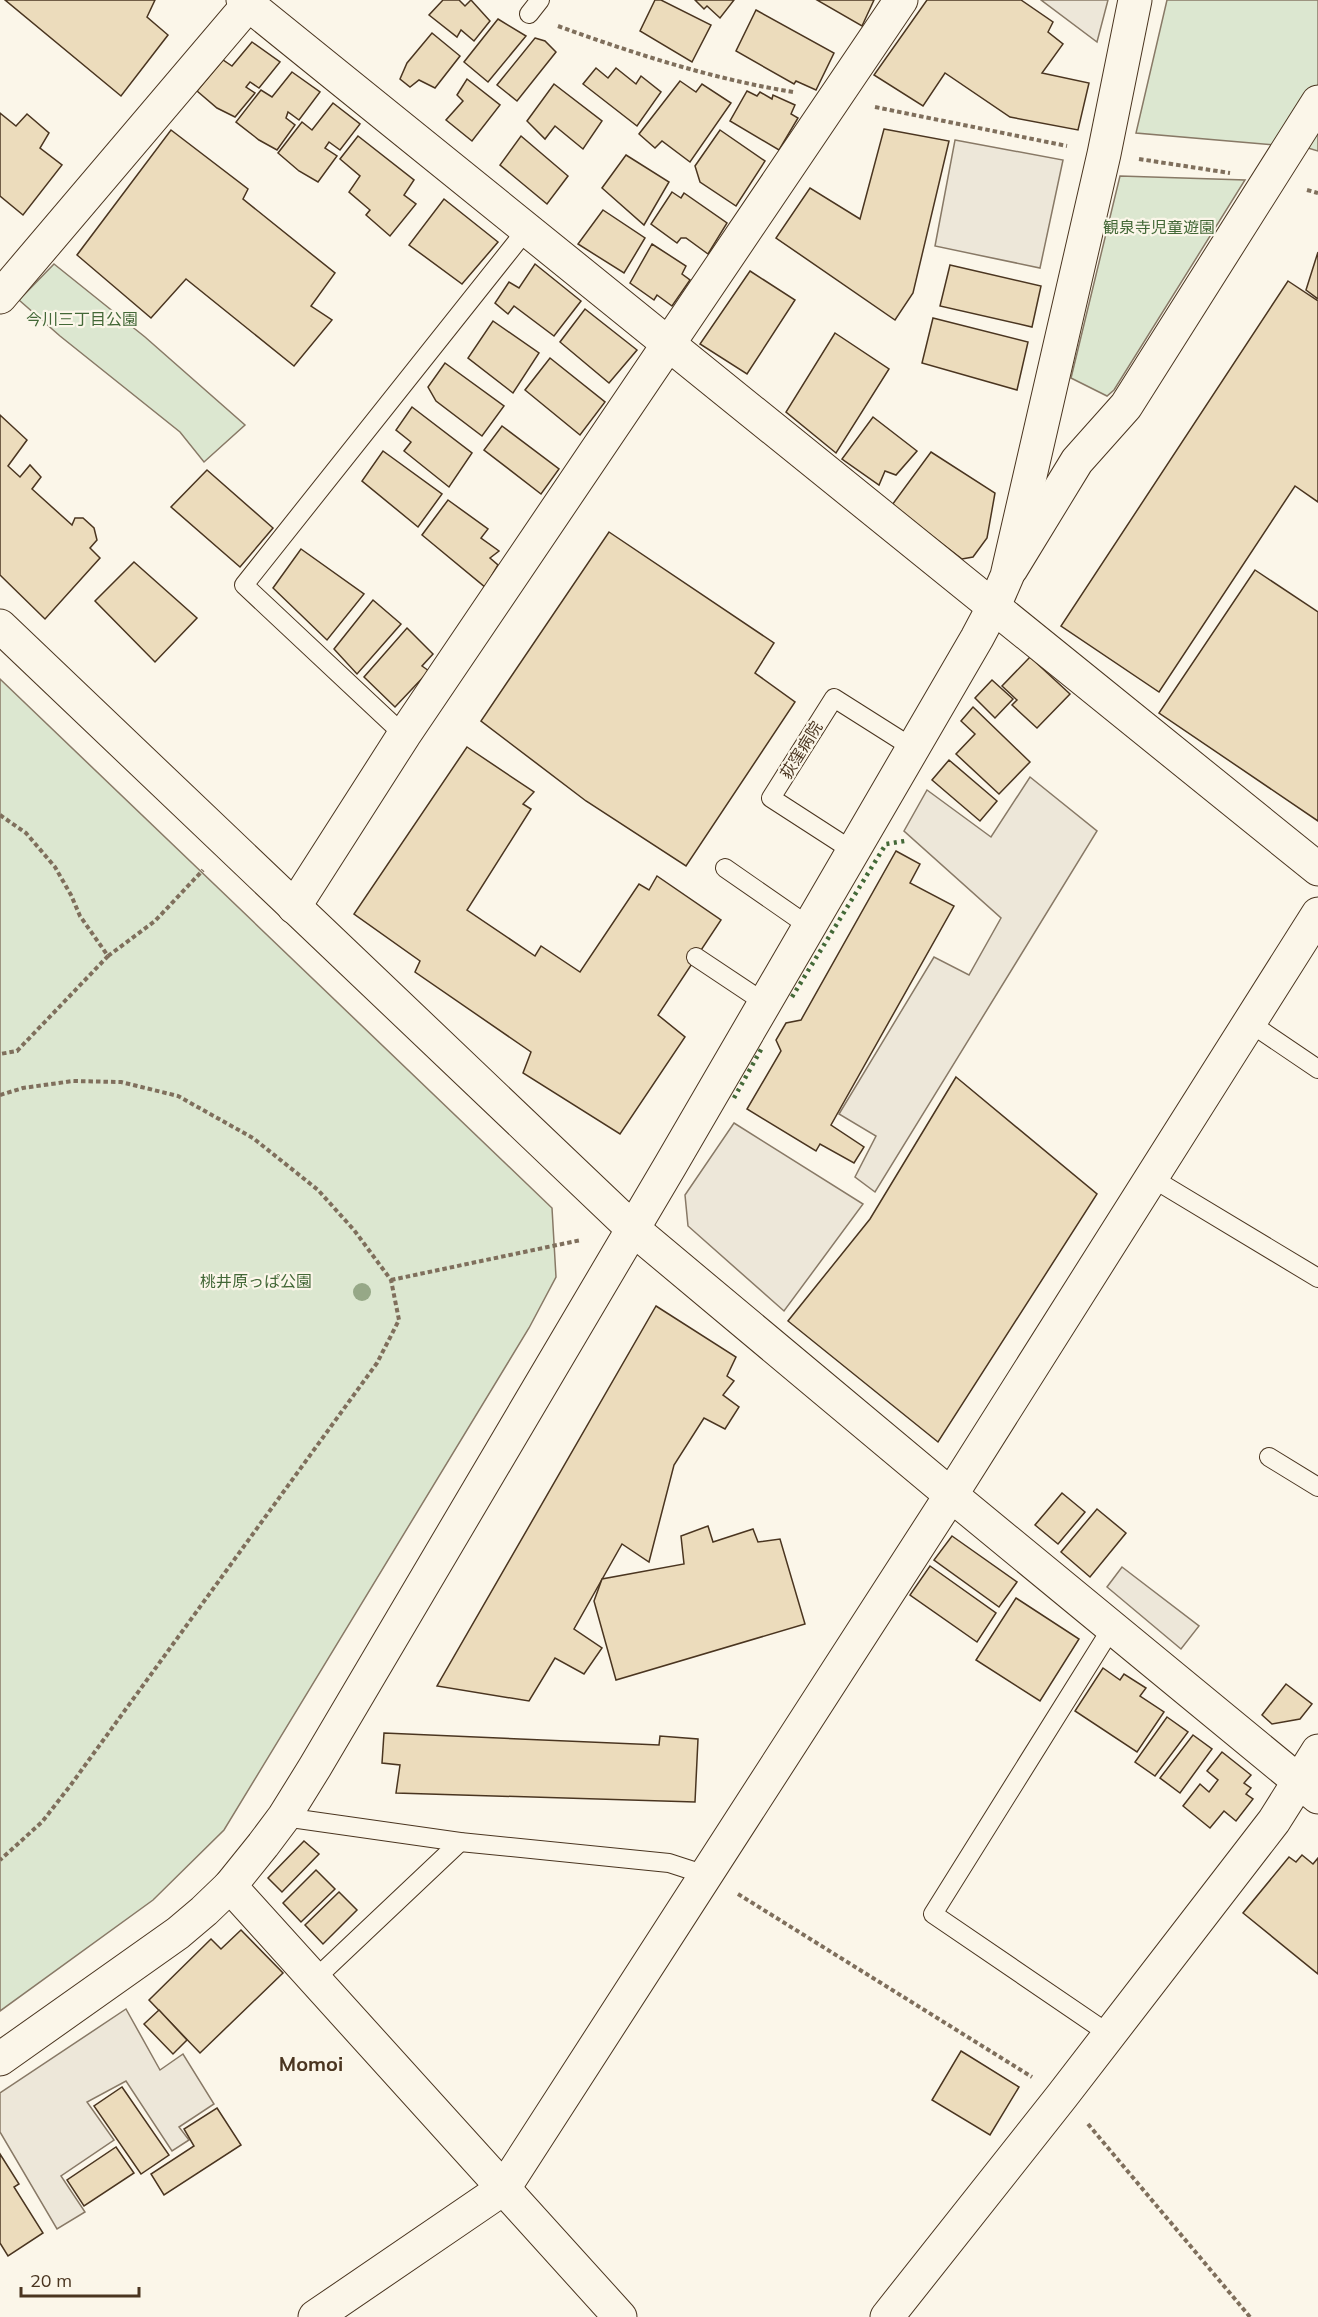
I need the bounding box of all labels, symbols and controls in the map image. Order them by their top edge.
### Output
park label: 観泉寺児童遊園 [1103,217,1215,237]
park label: 今川三丁目公園 [26,309,138,329]
street label: 荻窪病院 [776,718,826,782]
park label: 桃井原っぱ公園 [200,1271,312,1291]
district label: Momoi [279,2051,343,2076]
scale bar [21,2260,140,2298]
text: 20 m [30,2269,72,2292]

